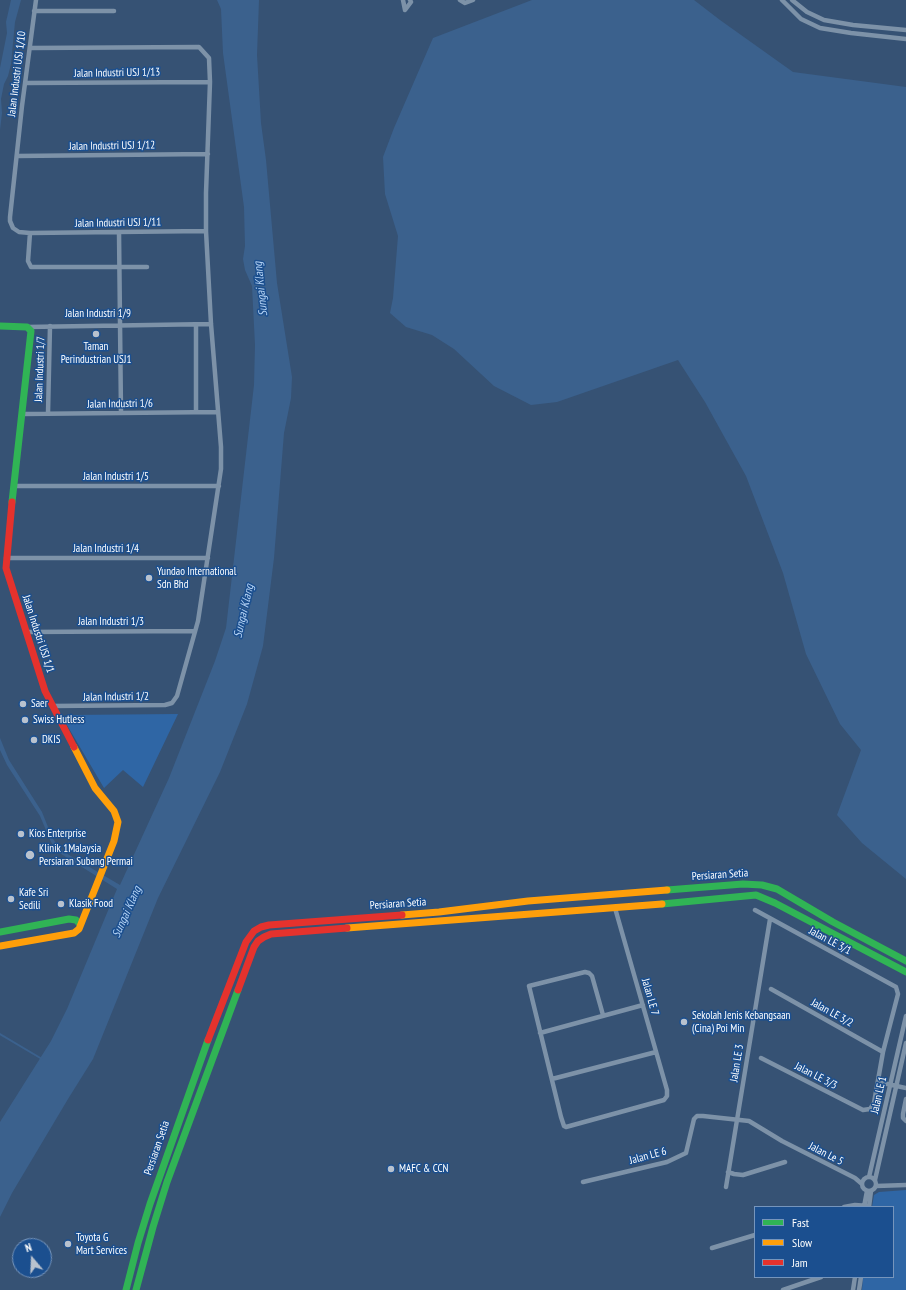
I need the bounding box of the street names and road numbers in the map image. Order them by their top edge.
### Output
street label: Jalan Industri USJ 1/10 [5,30,29,118]
street label: Jalan Industri USJ 1/13 [74,66,160,80]
street label: Jalan Industri USJ 1/12 [69,139,155,153]
street label: Jalan Industri USJ 1/11 [75,216,161,230]
street label: Jalan Industri 1/9 [65,307,131,321]
street label: Jalan Industri 1/7 [32,336,48,402]
street label: Jalan Industri 1/6 [87,397,153,411]
street label: Jalan Industri 1/5 [83,470,149,484]
street label: Jalan Industri 1/4 [73,542,139,556]
street label: Jalan Industri USJ 1/1 [19,593,57,675]
street label: Jalan Industri 1/3 [78,615,144,629]
street label: Jalan Industri 1/2 [83,690,149,704]
street label: Persiaran Setia [691,866,749,884]
street label: Persiaran Setia [369,895,427,913]
street label: Jalan LE 3/1 [807,924,853,958]
street label: Jalan LE 7 [638,977,662,1017]
street label: Jalan LE 3/2 [809,996,855,1030]
street label: Jalan LE 3 [728,1043,746,1083]
street label: Jalan LE 3/3 [793,1060,839,1092]
street label: Jalan LE 1 [868,1075,890,1115]
street label: Persiaran Setia [142,1119,172,1177]
street label: Jalan Le 5 [806,1140,846,1168]
street label: Jalan LE 6 [628,1145,668,1167]

